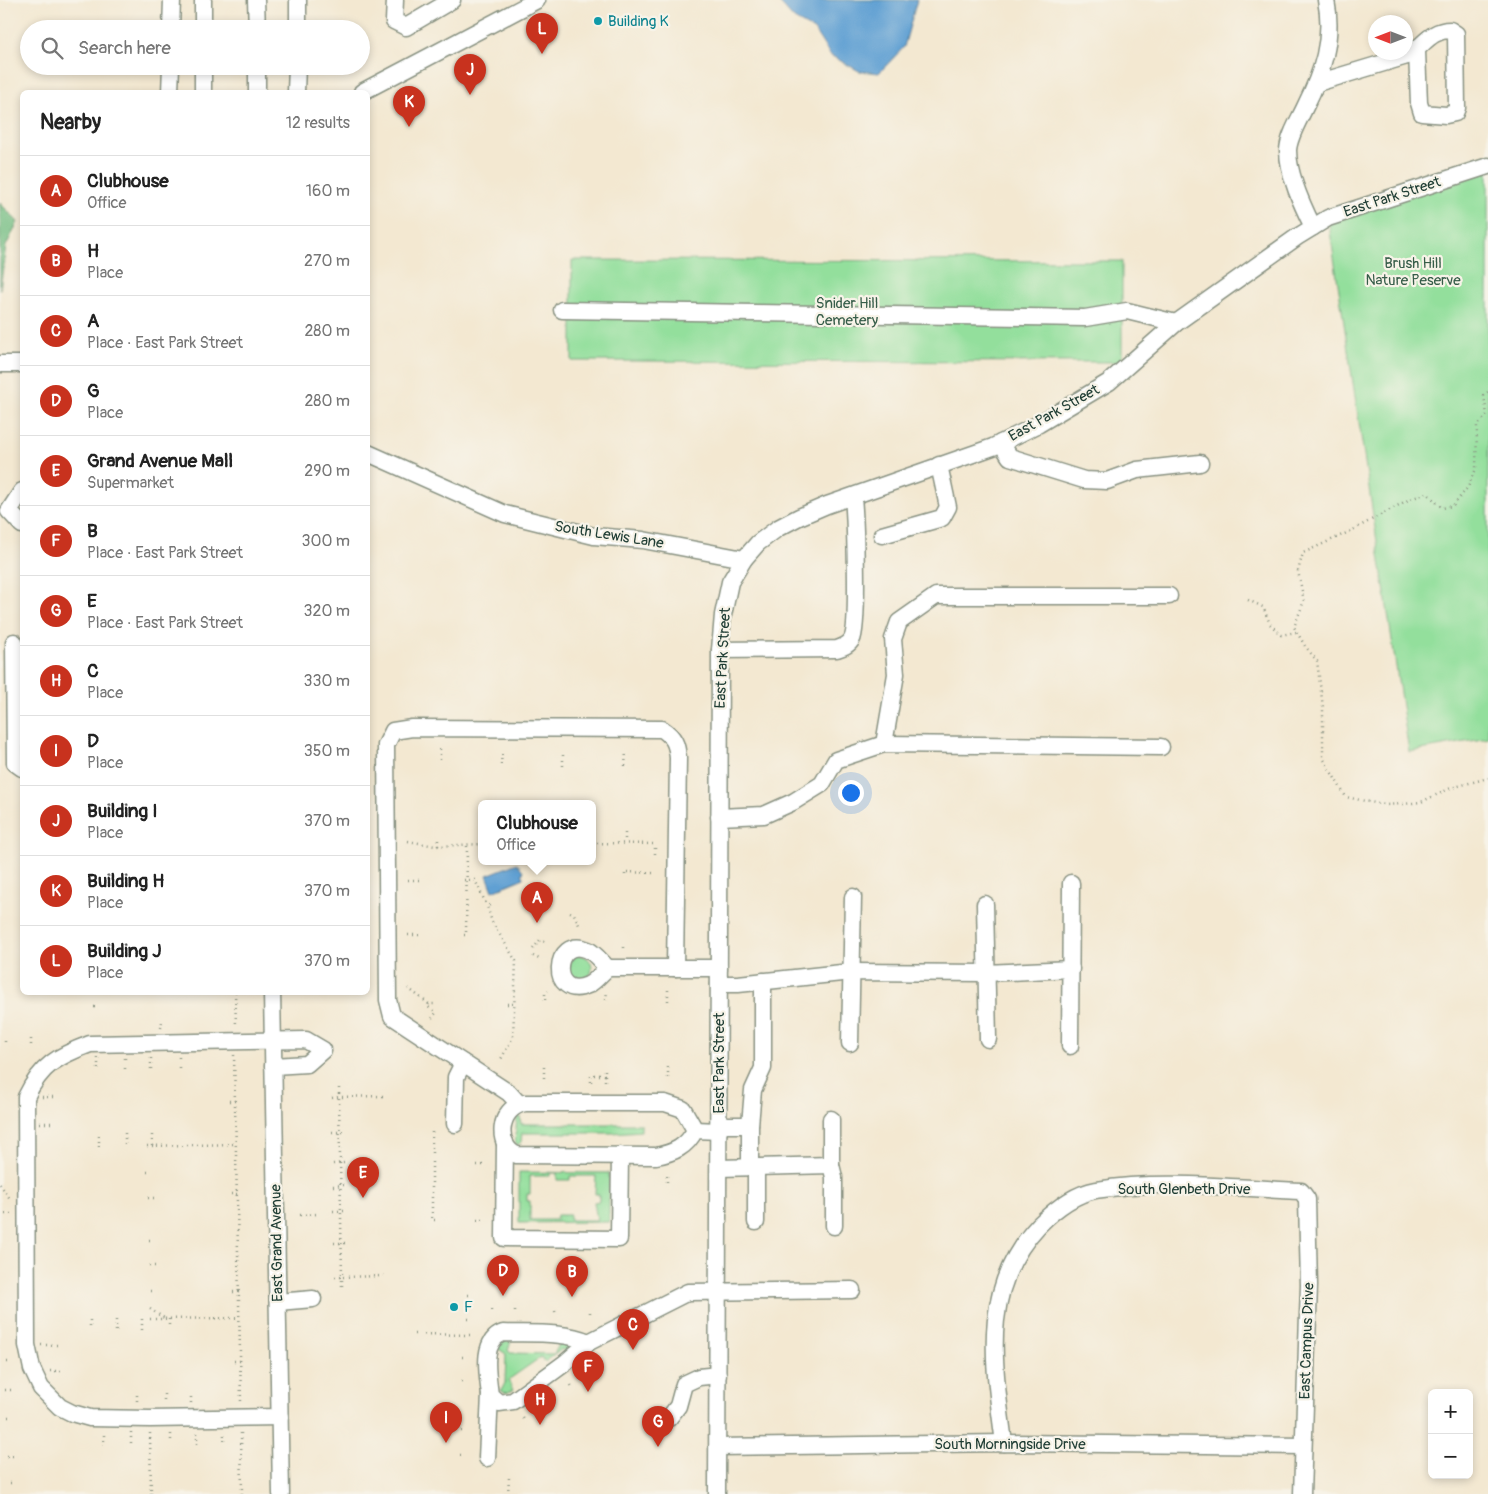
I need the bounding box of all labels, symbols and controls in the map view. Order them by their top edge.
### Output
place label: Building K [608,12,668,31]
pin: L [526,13,558,54]
marker: Building K [592,15,604,27]
north arrow [1368,15,1413,60]
search box [20,20,370,75]
icon: search [38,34,66,62]
text: Search here [78,36,171,60]
pin: J [454,54,486,95]
pin: K [393,86,425,127]
text: Nearby [40,109,101,136]
text: 12 results [286,113,350,133]
text: Clubhouse [87,169,169,193]
street label: East Park Street [1341,172,1444,222]
text: A [51,181,61,201]
text: 160 m [306,181,350,201]
text: Office [87,193,127,213]
text: H [87,239,99,263]
text: B [51,251,61,271]
text: 270 m [304,251,350,271]
park label: Brush Hill Nature Peserve [1365,254,1461,290]
text: Place [87,263,123,283]
park label: Snider Hill Cemetery [816,294,879,330]
text: A [87,309,99,333]
text: C [51,321,61,341]
text: 280 m [304,321,350,341]
text: Place · East Park Street [87,333,243,353]
text: G [87,379,100,403]
street label: East Park Street [1005,380,1104,446]
text: D [51,391,61,411]
text: 280 m [304,391,350,411]
text: Place [87,403,123,423]
text: Grand Avenue Mall [87,449,233,473]
text: E [52,461,60,481]
text: 290 m [304,461,350,481]
text: Supermarket [87,473,174,493]
street label: South Lewis Lane [553,517,665,553]
text: B [87,519,98,543]
text: F [51,531,61,551]
text: 300 m [302,531,350,551]
text: Place · East Park Street [87,543,243,563]
text: E [87,589,97,613]
text: G [51,601,61,621]
text: 320 m [304,601,350,621]
street label: East Park Street [711,606,735,709]
text: Place · East Park Street [87,613,243,633]
text: C [87,659,99,683]
text: H [51,671,61,691]
text: 330 m [304,671,350,691]
text: Place [87,683,123,703]
text: D [87,729,99,753]
text: I [54,741,58,761]
text: 350 m [304,741,350,761]
text: Place [87,753,123,773]
your location [838,780,864,806]
text: Building I [87,799,158,823]
popup [478,800,596,865]
text: J [52,811,60,831]
text: 370 m [304,811,350,831]
text: Clubhouse [496,811,578,835]
text: Place [87,823,123,843]
text: Office [496,835,536,855]
text: Building H [87,869,164,893]
text: K [51,881,61,901]
text: 370 m [304,881,350,901]
pin: A [521,882,553,923]
text: Place [87,893,123,913]
text: Building J [87,939,161,963]
text: L [51,951,61,971]
text: 370 m [304,951,350,971]
text: Place [87,963,123,983]
street label: East Park Street [710,1012,729,1113]
pin: E [347,1157,379,1198]
street label: South Glenbeth Drive [1118,1180,1251,1199]
street label: East Grand Avenue [266,1183,288,1302]
pin: D [487,1255,519,1296]
pin: B [556,1256,588,1297]
street label: East Campus Drive [1295,1282,1319,1400]
place label: F [464,1298,473,1317]
marker: F [448,1301,460,1313]
pin: C [617,1309,649,1350]
pin: F [572,1351,604,1392]
pin: H [524,1384,556,1425]
map controls [1428,1389,1473,1479]
button: + [1428,1389,1473,1434]
pin: I [430,1402,462,1443]
pin: G [642,1406,674,1447]
button: − [1428,1434,1473,1479]
street label: South Morningside Drive [934,1435,1086,1454]

